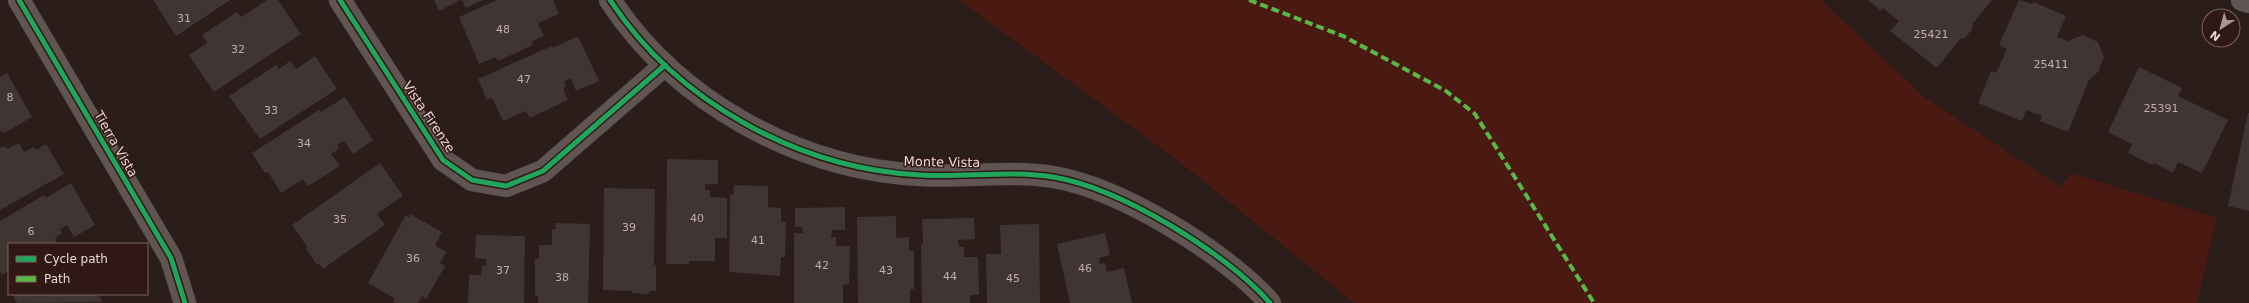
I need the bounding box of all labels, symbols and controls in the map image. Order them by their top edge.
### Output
north arrow [2201,8,2241,48]
house number: 31 [177,12,191,25]
house number: 48 [496,23,510,36]
house number: 25421 [1914,28,1949,41]
text: N [2208,28,2223,44]
house number: 32 [231,43,245,56]
house number: 25411 [2034,58,2069,71]
house number: 47 [517,73,531,86]
street label: Vista Firenze [400,79,458,155]
house number: 8 [7,91,14,104]
house number: 25391 [2144,102,2179,115]
house number: 33 [264,104,278,117]
street label: Tierra Vista [91,107,141,180]
house number: 34 [297,137,311,150]
street label: Monte Vista [904,154,980,170]
house number: 40 [690,212,704,225]
house number: 35 [333,213,347,226]
house number: 39 [622,221,636,234]
house number: 6 [28,225,35,238]
house number: 41 [751,234,765,247]
legend [8,243,148,295]
text: Cycle path [44,252,108,266]
house number: 36 [406,252,420,265]
house number: 42 [815,259,829,272]
house number: 46 [1078,262,1092,275]
house number: 37 [496,264,510,277]
house number: 43 [879,264,893,277]
house number: 44 [943,270,957,283]
house number: 38 [555,271,569,284]
text: Path [44,272,70,286]
house number: 45 [1006,272,1020,285]

